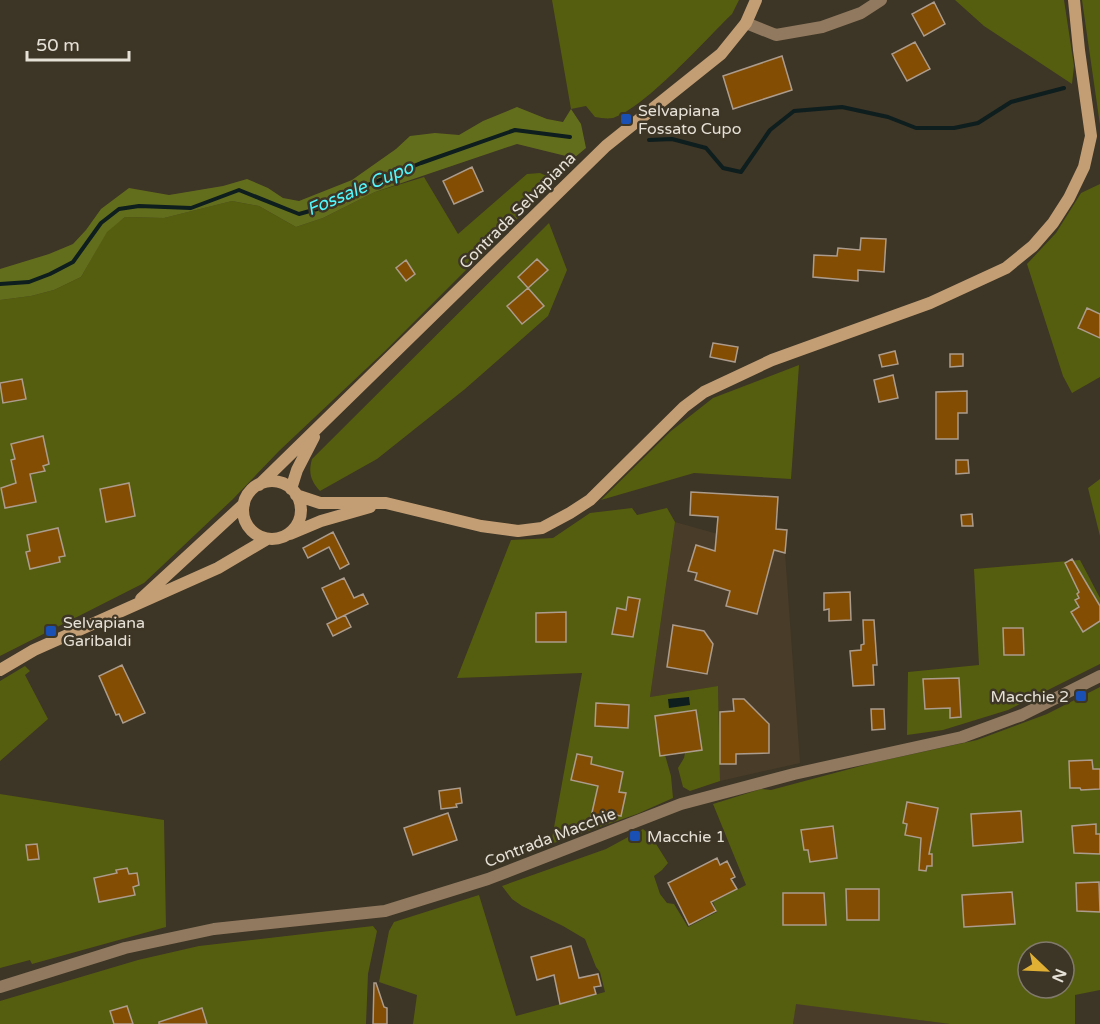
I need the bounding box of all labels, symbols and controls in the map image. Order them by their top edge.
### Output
scale bar [27,24,129,62]
text: 50 m [36,34,80,56]
place label: Selvapiana Fossato Cupo [638,101,741,139]
marker: Selvapiana Fossato Cupo [619,112,633,126]
street label: Contrada Selvapiana [455,148,580,273]
water label: Fossale Cupo [303,155,417,220]
place label: Selvapiana Garibaldi [63,613,145,651]
marker: Selvapiana Garibaldi [44,624,58,638]
place label: Macchie 2 [991,687,1069,707]
marker: Macchie 2 [1074,689,1088,703]
street label: Contrada Macchie [482,804,619,872]
place label: Macchie 1 [647,827,725,847]
marker: Macchie 1 [628,829,642,843]
north arrow [1016,940,1076,1000]
text: N [1047,966,1071,985]

